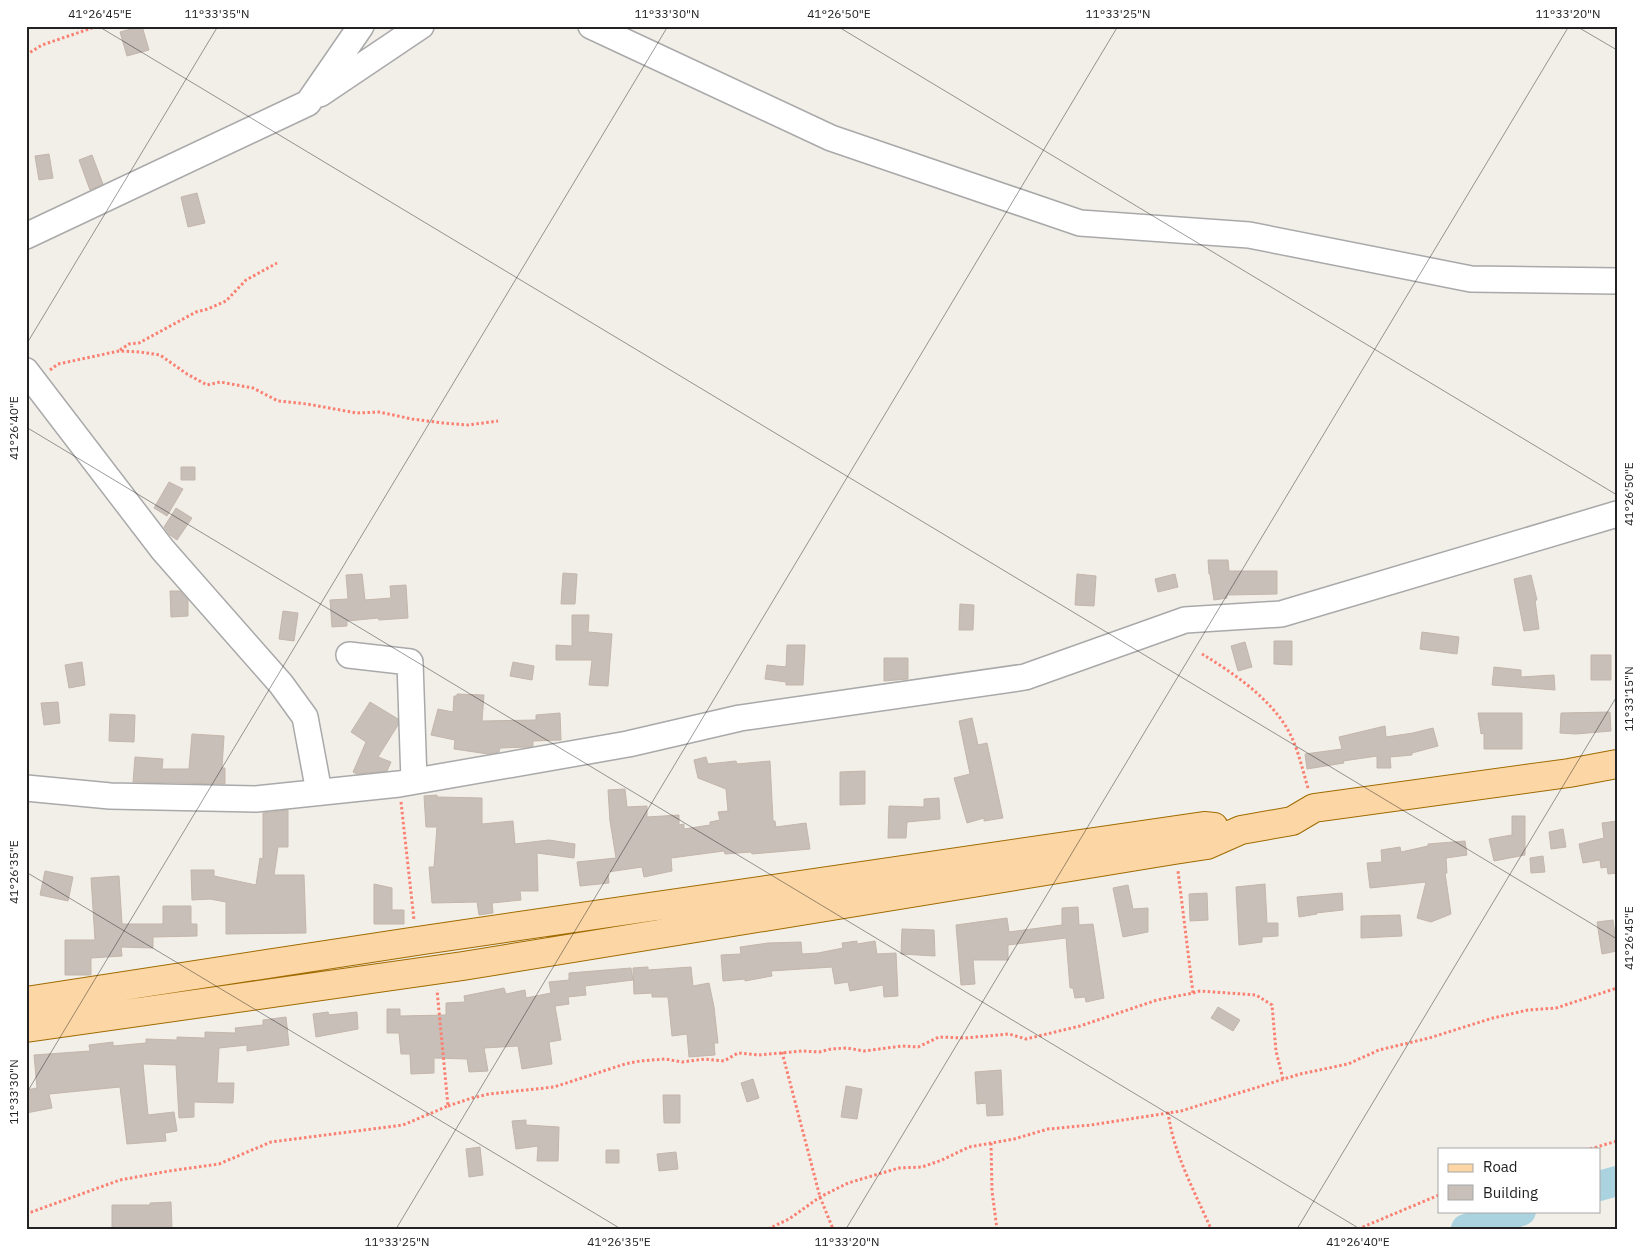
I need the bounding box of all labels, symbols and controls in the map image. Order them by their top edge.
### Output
text: 41°26'45"E [68,6,132,21]
text: 11°33'35"N [184,6,250,21]
text: 11°33'30"N [634,6,700,21]
text: 41°26'50"E [807,6,871,21]
text: 11°33'25"N [1085,6,1151,21]
text: 11°33'20"N [1535,6,1601,21]
text: 41°26'40"E [6,396,21,460]
text: 41°26'50"E [1621,462,1636,526]
text: 11°33'15"N [1621,666,1636,732]
text: 41°26'35"E [6,840,21,904]
text: 41°26'45"E [1621,906,1636,970]
text: 11°33'30"N [6,1059,21,1125]
legend [1438,1148,1600,1212]
text: Road [1483,1157,1518,1176]
text: Building [1483,1183,1538,1202]
text: 11°33'25"N [364,1234,430,1249]
text: 41°26'35"E [587,1234,651,1249]
text: 11°33'20"N [814,1234,880,1249]
text: 41°26'40"E [1326,1234,1390,1249]

